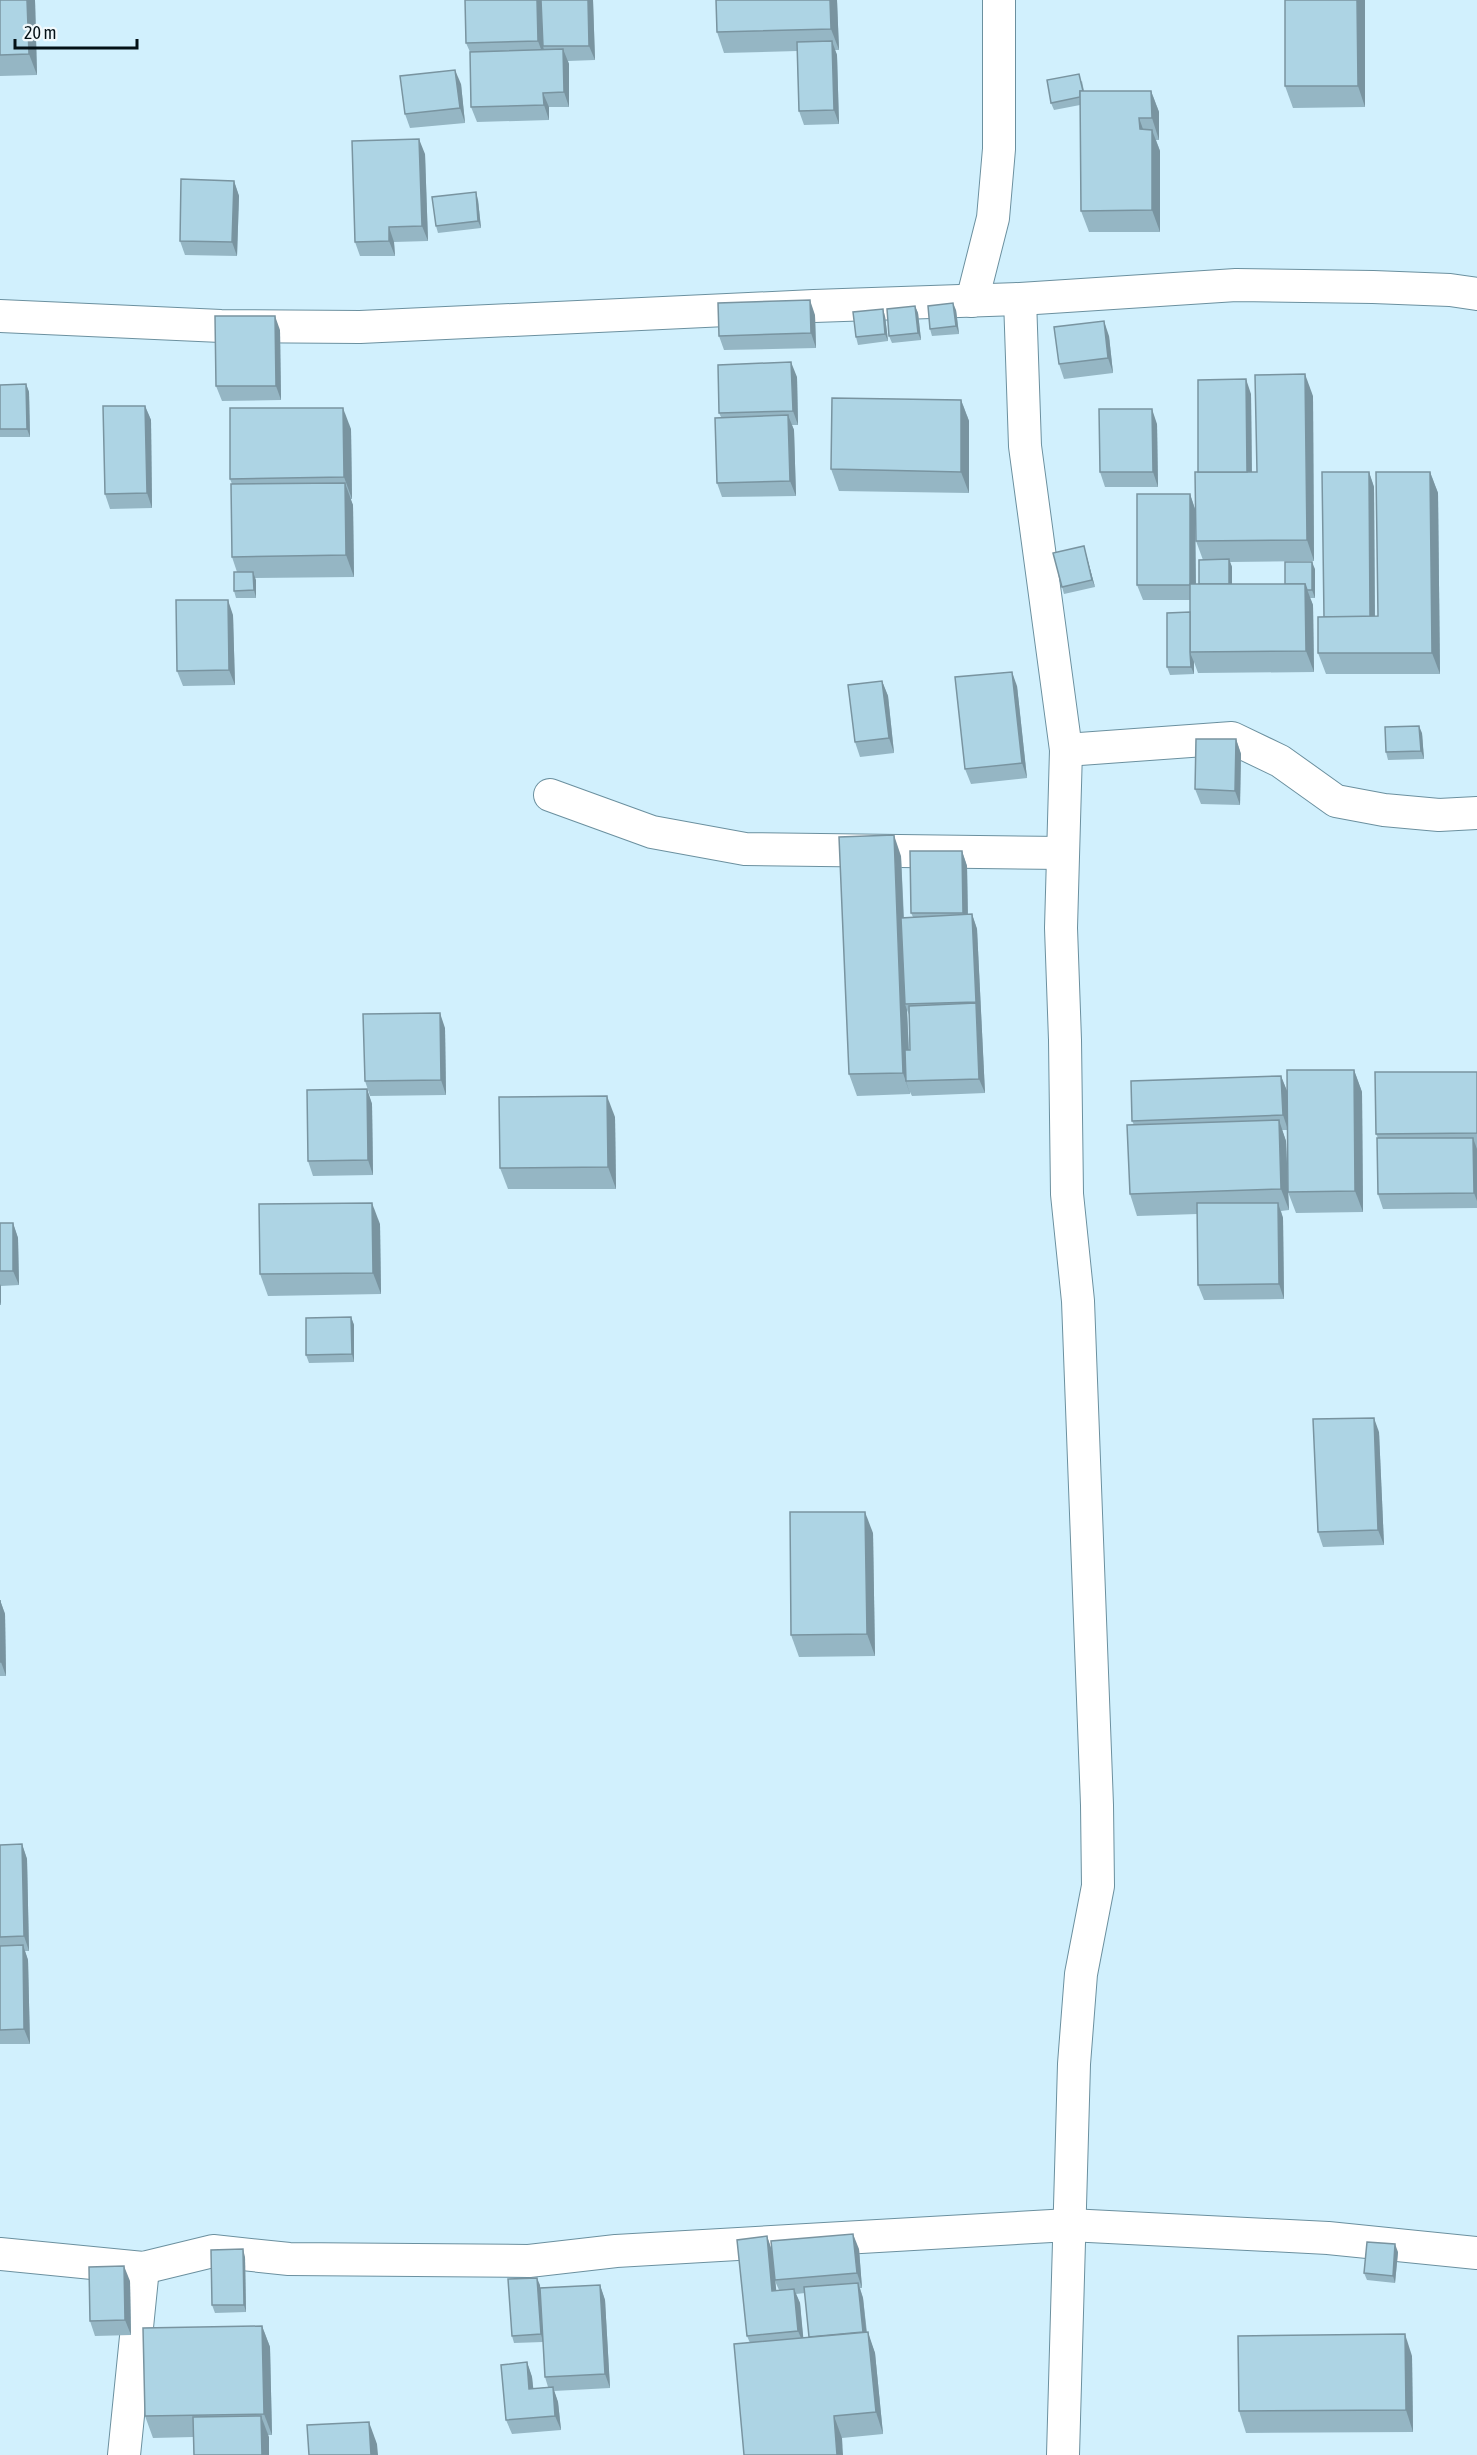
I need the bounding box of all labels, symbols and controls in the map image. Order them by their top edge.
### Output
scale bar [15,12,136,50]
text: 20 m [24,22,56,43]

